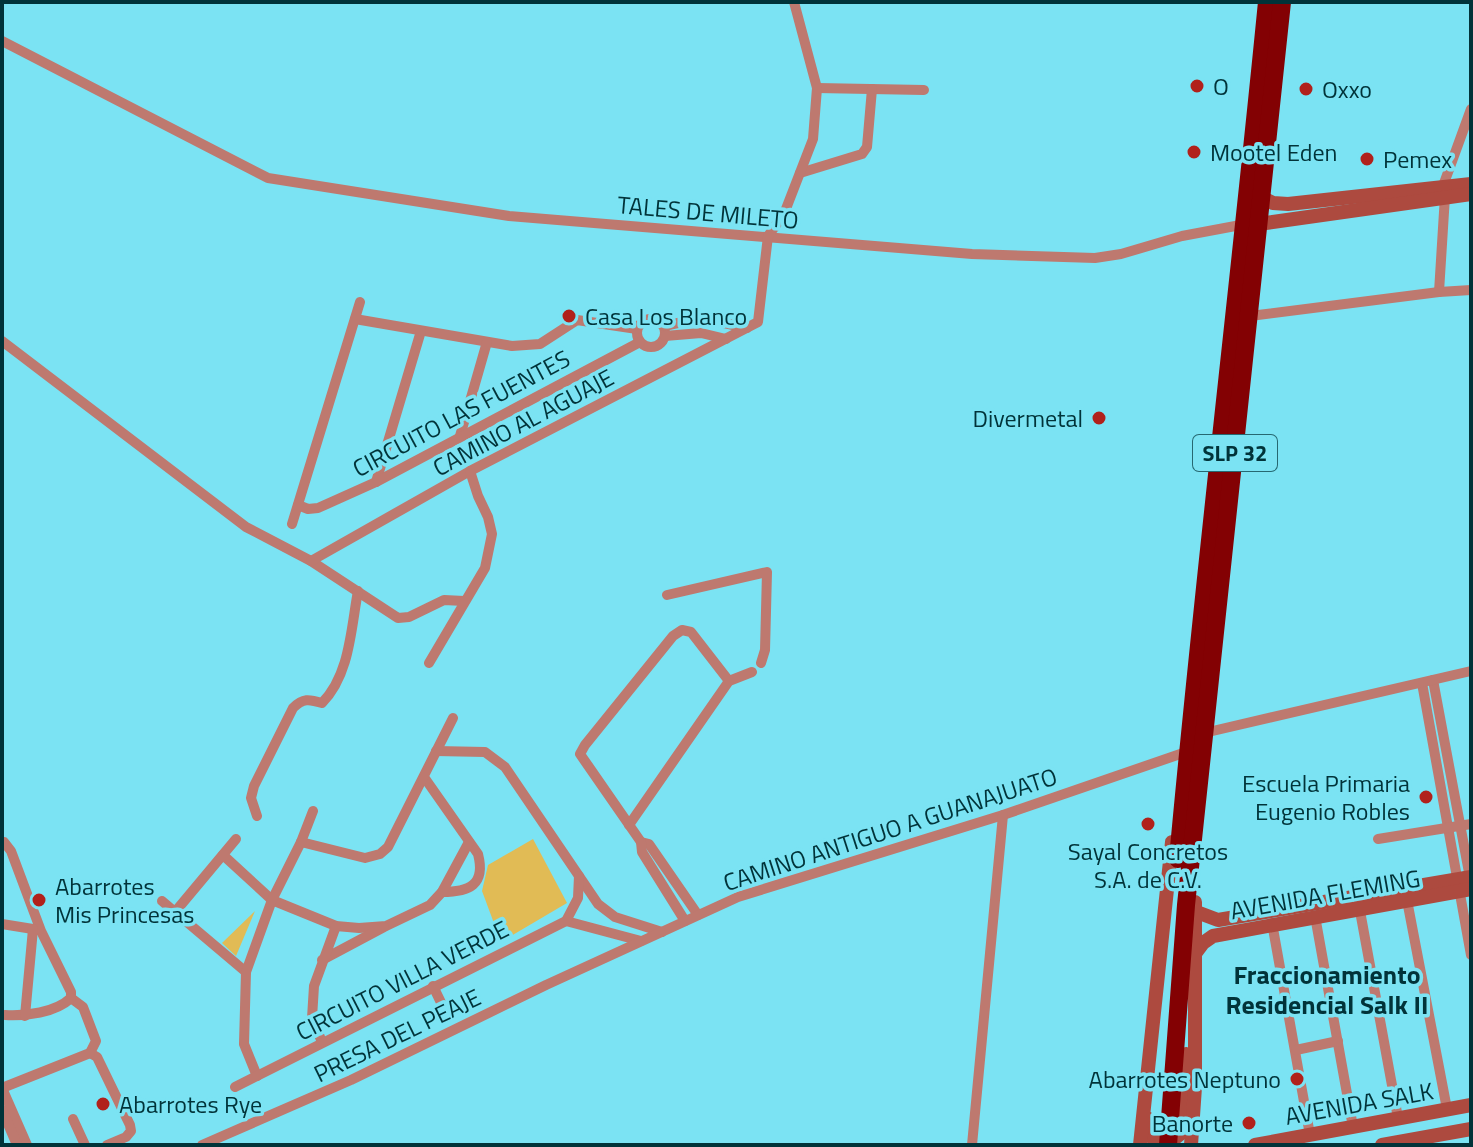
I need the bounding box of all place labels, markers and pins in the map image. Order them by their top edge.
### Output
place label: O [1213,68,1229,104]
place label: Oxxo [1322,71,1372,107]
marker: O [1188,77,1206,95]
marker: Oxxo [1297,80,1315,98]
place label: Mootel Eden [1210,134,1337,170]
place label: Pemex [1383,141,1452,177]
marker: Mootel Eden [1185,143,1203,161]
marker: Pemex [1358,150,1376,168]
place label: Casa Los Blanco [585,298,747,334]
marker: Casa Los Blanco [560,307,578,325]
place label: Divermetal [972,400,1083,436]
marker: Divermetal [1090,409,1108,427]
place label: Escuela Primaria Eugenio Robles [1242,765,1410,829]
marker: Escuela Primaria Eugenio Robles [1417,788,1435,806]
marker: Sayal Concretos S.A. de C.V. [1139,815,1157,833]
place label: Sayal Concretos S.A. de C.V. [1068,833,1228,897]
place label: Abarrotes Mis Princesas [55,868,194,932]
marker: Abarrotes Mis Princesas [30,891,48,909]
place label: Abarrotes Neptuno [1089,1061,1281,1097]
marker: Abarrotes Neptuno [1288,1070,1306,1088]
place label: Abarrotes Rye [119,1086,262,1122]
marker: Abarrotes Rye [94,1095,112,1113]
place label: Banorte [1152,1105,1233,1141]
marker: Banorte [1240,1114,1258,1132]

